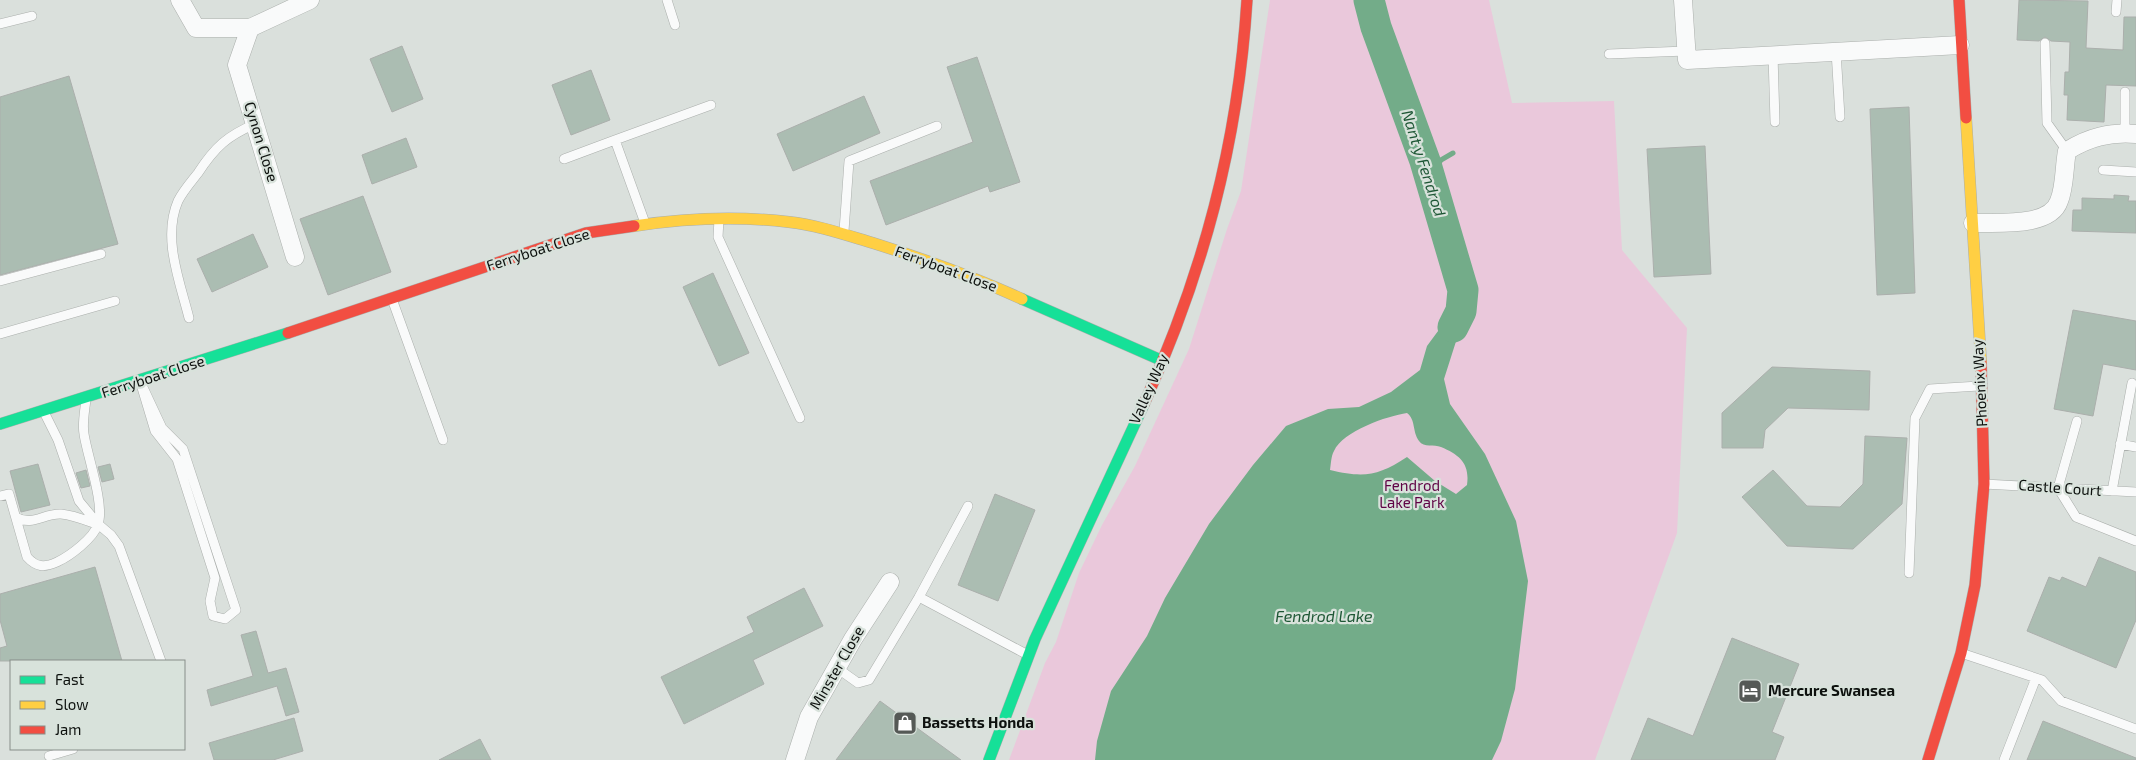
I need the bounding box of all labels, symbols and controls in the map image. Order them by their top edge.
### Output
street label: Cynon Close [241,99,283,184]
water label: Nant y Fendrod [1397,107,1451,219]
street label: Ferryboat Close [484,224,592,274]
street label: Ferryboat Close [893,241,1000,295]
street label: Phoenix Way [1968,339,1990,427]
street label: Ferryboat Close [99,351,207,401]
street label: Valley Way [1125,351,1172,426]
street label: Castle Court [2018,475,2103,499]
park label: Fendrod Lake Park [1379,476,1445,511]
water label: Fendrod Lake [1275,606,1373,625]
street label: Minster Close [805,623,867,712]
legend [10,660,185,750]
text: Fast [55,670,85,688]
hotel icon: Mercure Swansea [1737,678,1763,704]
place label: Mercure Swansea [1768,681,1895,699]
text: Slow [55,695,89,713]
shop icon: Bassetts Honda [892,710,918,736]
place label: Bassetts Honda [922,713,1034,731]
text: Jam [55,720,81,738]

